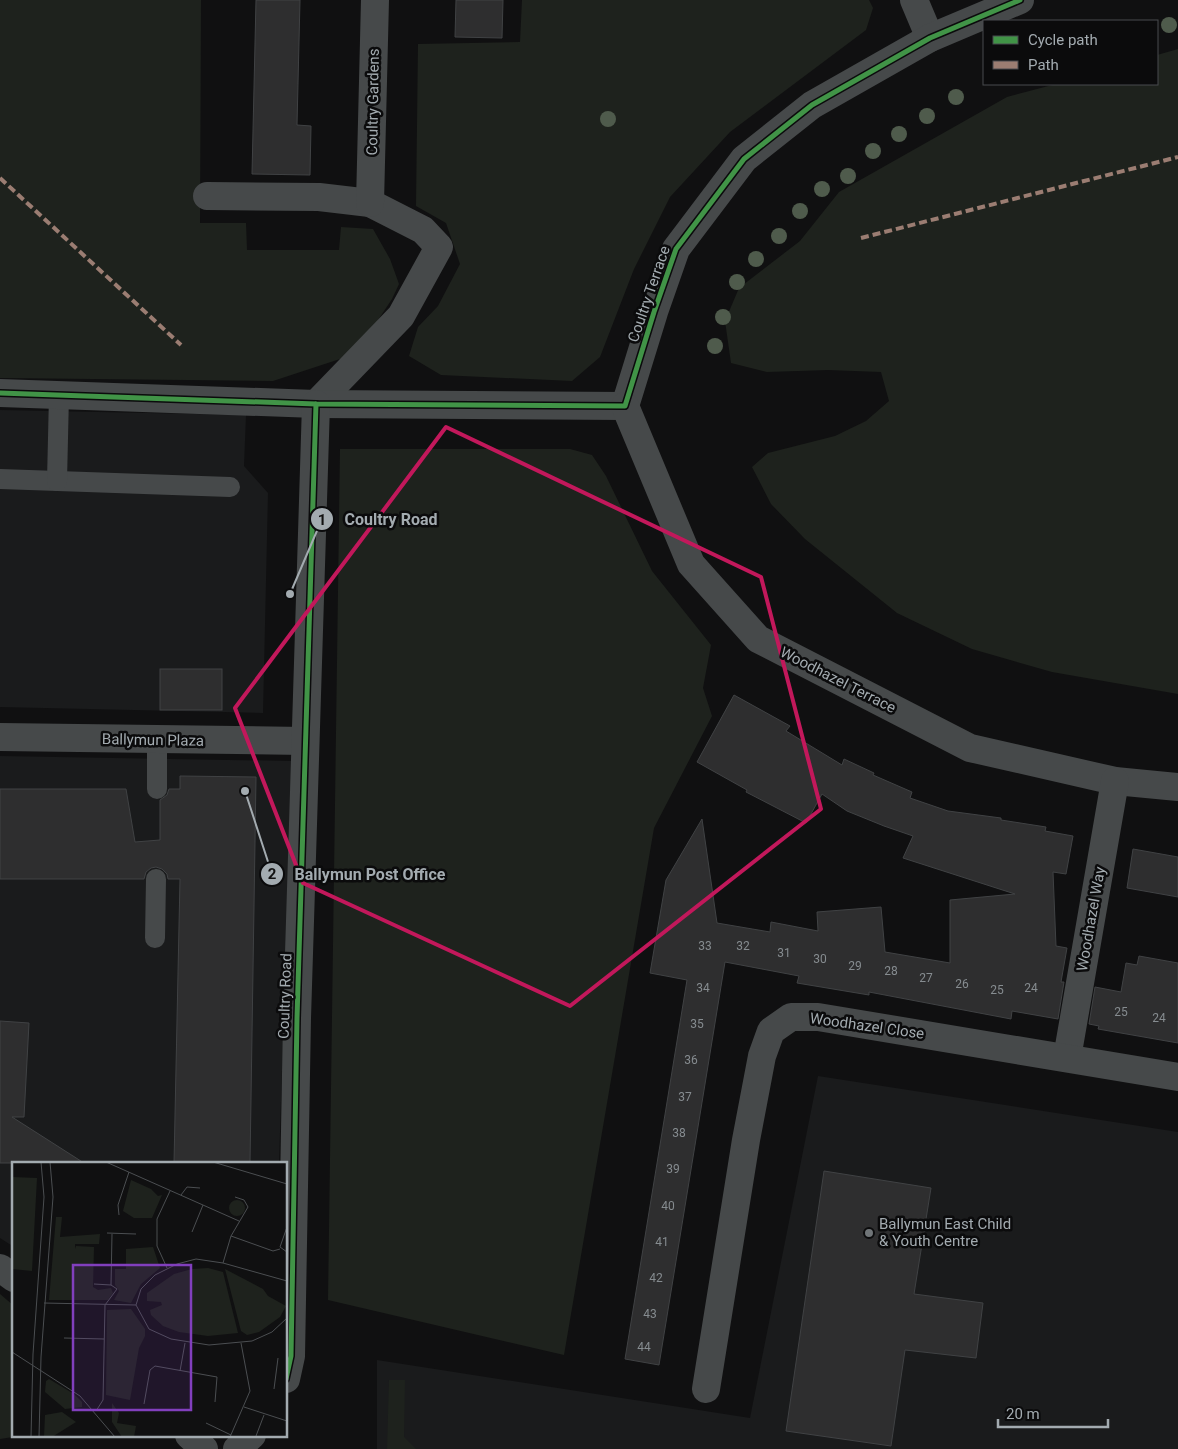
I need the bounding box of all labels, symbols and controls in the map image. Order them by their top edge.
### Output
legend [983,20,1158,85]
text: Cycle path [1028,31,1098,49]
street label: Coultry Gardens [363,48,383,156]
text: Path [1028,56,1059,74]
street label: Coultry Terrace [624,243,674,345]
callout: Coultry Road [310,504,448,535]
text: Coultry Road [345,510,438,529]
text: 1 [318,511,326,529]
street label: Woodhazel Terrace [777,643,899,717]
street label: Ballymun Plaza [102,730,204,750]
callout: Ballymun Post Office [259,859,455,890]
text: 2 [268,865,277,883]
text: Ballymun Post Office [295,865,446,884]
street label: Woodhazel Way [1073,865,1109,973]
house number: 33 [698,939,712,953]
house number: 32 [736,939,750,953]
house number: 31 [777,946,791,960]
house number: 30 [813,952,827,966]
street label: Coultry Road [275,953,295,1039]
house number: 29 [848,959,862,973]
house number: 28 [884,964,898,978]
house number: 27 [919,971,933,985]
house number: 26 [955,977,969,991]
house number: 34 [696,981,710,995]
house number: 24 [1024,981,1038,995]
house number: 25 [990,983,1004,997]
house number: 25 [1114,1005,1128,1019]
street label: Woodhazel Close [809,1009,925,1043]
house number: 24 [1152,1011,1166,1025]
house number: 35 [690,1017,704,1031]
house number: 36 [684,1053,698,1067]
house number: 37 [678,1090,692,1104]
house number: 38 [672,1126,686,1140]
inset map [12,1162,288,1436]
house number: 39 [666,1162,680,1176]
house number: 40 [661,1199,675,1213]
place label: Ballymun East Child & Youth Centre [879,1215,1011,1250]
marker: Ballymun East Child & Youth Centre [863,1227,875,1239]
house number: 41 [655,1235,669,1249]
house number: 42 [649,1271,663,1285]
house number: 43 [643,1307,657,1321]
house number: 44 [637,1340,651,1354]
scale bar [998,1396,1108,1428]
text: 20 m [1006,1405,1040,1423]

